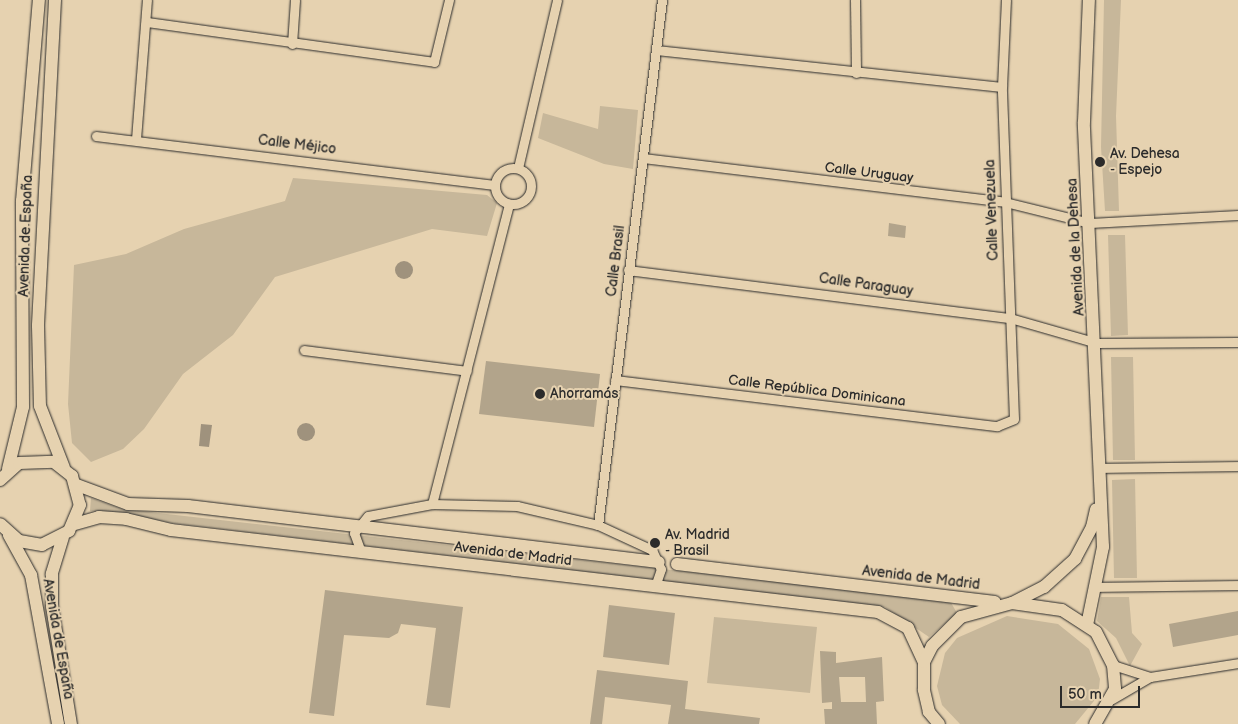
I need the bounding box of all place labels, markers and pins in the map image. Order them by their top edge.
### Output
place label: Av. Dehesa - Espejo [1110,146,1180,178]
marker: Av. Dehesa - Espejo [1094,156,1106,168]
place label: Ahorramás [550,386,618,402]
marker: Ahorramás [534,388,546,400]
place label: Av. Madrid - Brasil [665,527,730,560]
marker: Av. Madrid - Brasil [649,537,661,549]

